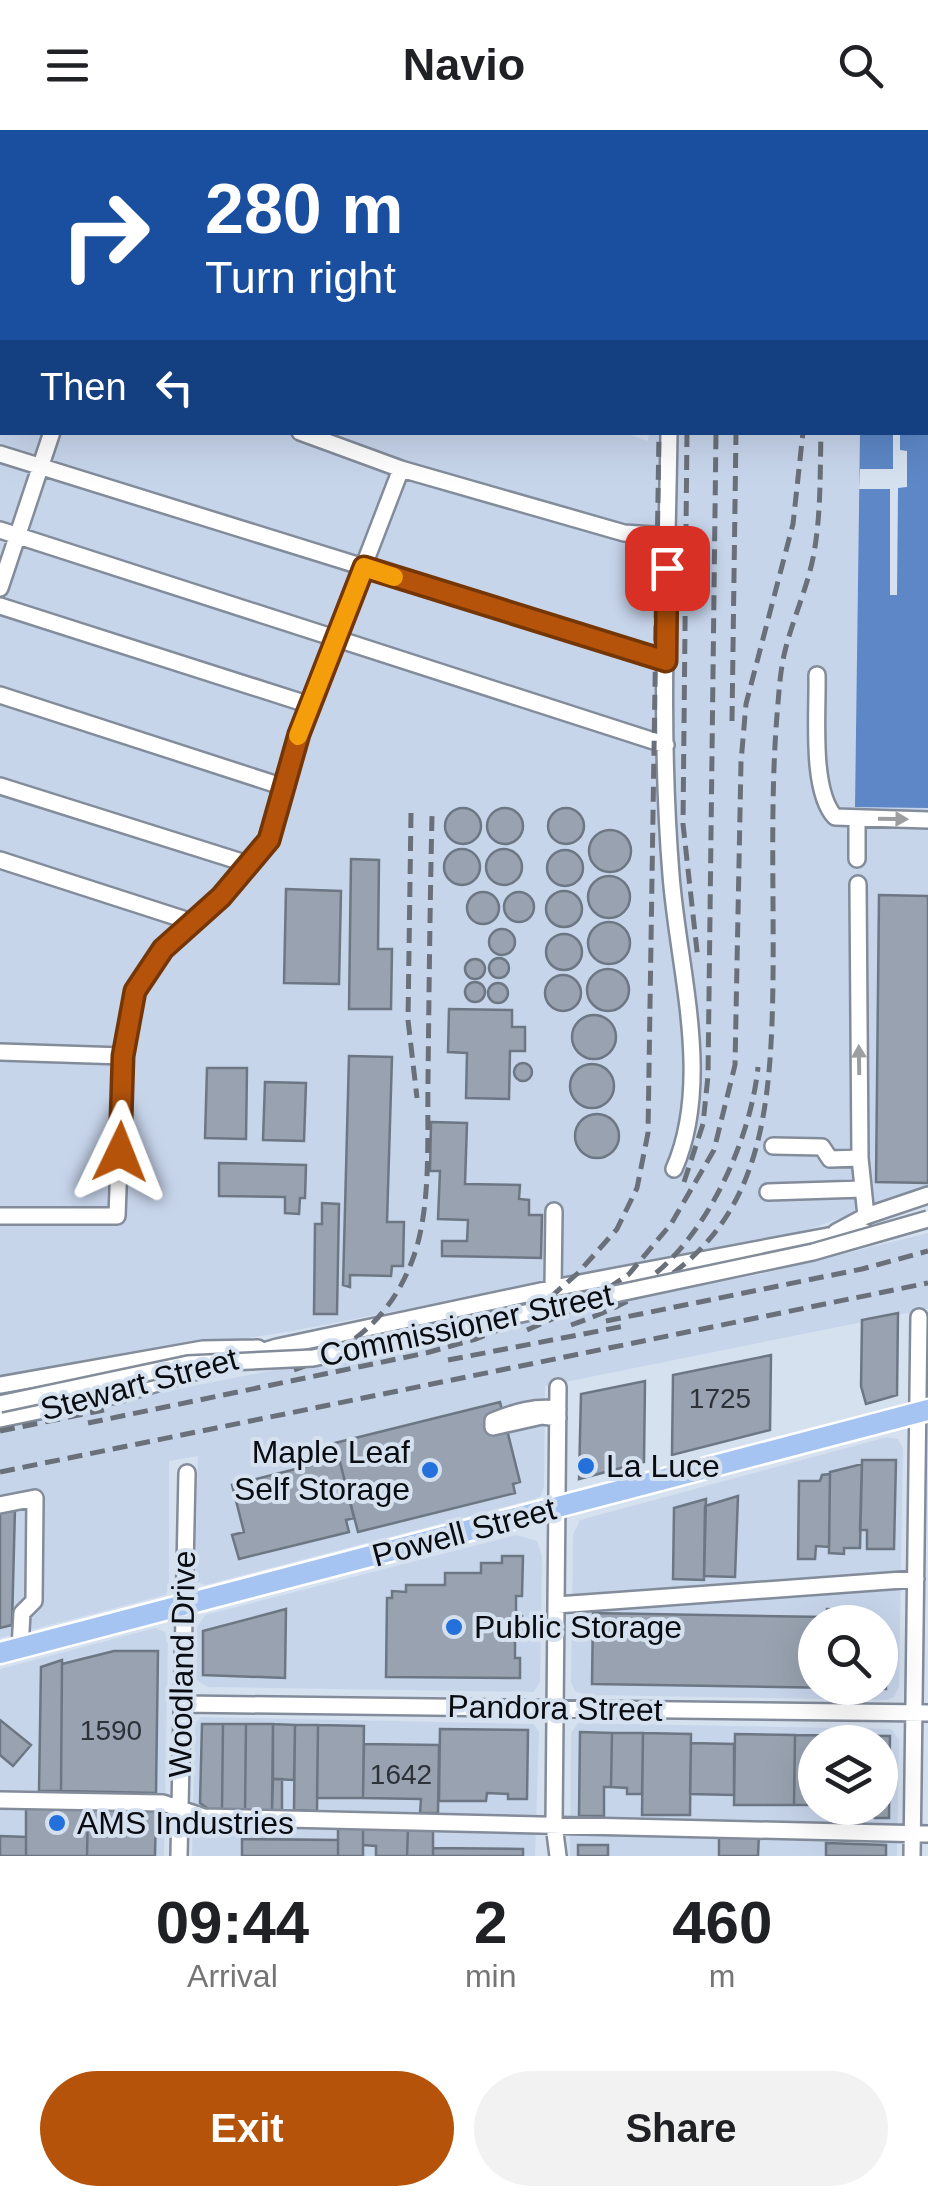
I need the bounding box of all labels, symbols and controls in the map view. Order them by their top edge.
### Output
icon: menu [40,38,95,93]
icon: search [833,38,888,93]
text: Navio [403,39,525,90]
icon: right [40,170,170,300]
text: 280 m [205,170,403,248]
text: Turn right [205,252,396,303]
icon: left [147,360,202,415]
text: Then [40,366,127,408]
pin [625,526,710,611]
icon: arrive [640,541,695,596]
one-way arrow [877,811,909,827]
one-way arrow [851,1044,867,1076]
position arrow [68,1100,172,1204]
street label: Commissioner Street [316,1276,616,1374]
street label: Stewart Street [36,1340,242,1428]
house number: 1725 [689,1383,751,1414]
place label: Maple Leaf Self Storage [234,1434,410,1507]
place label: La Luce [606,1448,720,1484]
marker: La Luce [575,1455,597,1477]
marker: Maple Leaf Self Storage [419,1459,441,1481]
street label: Powell Street [368,1490,560,1574]
street label: Woodland Drive [162,1550,202,1778]
map controls [798,1605,898,1825]
button: search [798,1605,898,1705]
place label: Public Storage [474,1609,682,1645]
marker: Public Storage [443,1616,465,1638]
street label: Pandora Street [447,1688,663,1728]
house number: 1590 [80,1715,142,1746]
button: layers [798,1725,898,1825]
house number: 1642 [370,1759,432,1790]
place label: AMS Industries [77,1805,294,1841]
marker: AMS Industries [46,1812,68,1834]
text: 09:44 [156,1889,309,1956]
text: 2 [474,1889,507,1956]
text: 460 [672,1889,772,1956]
text: Arrival [187,1958,278,1994]
text: min [465,1958,516,1994]
text: m [709,1958,736,1994]
button: Exit [40,2071,454,2186]
button: Share [474,2071,888,2186]

